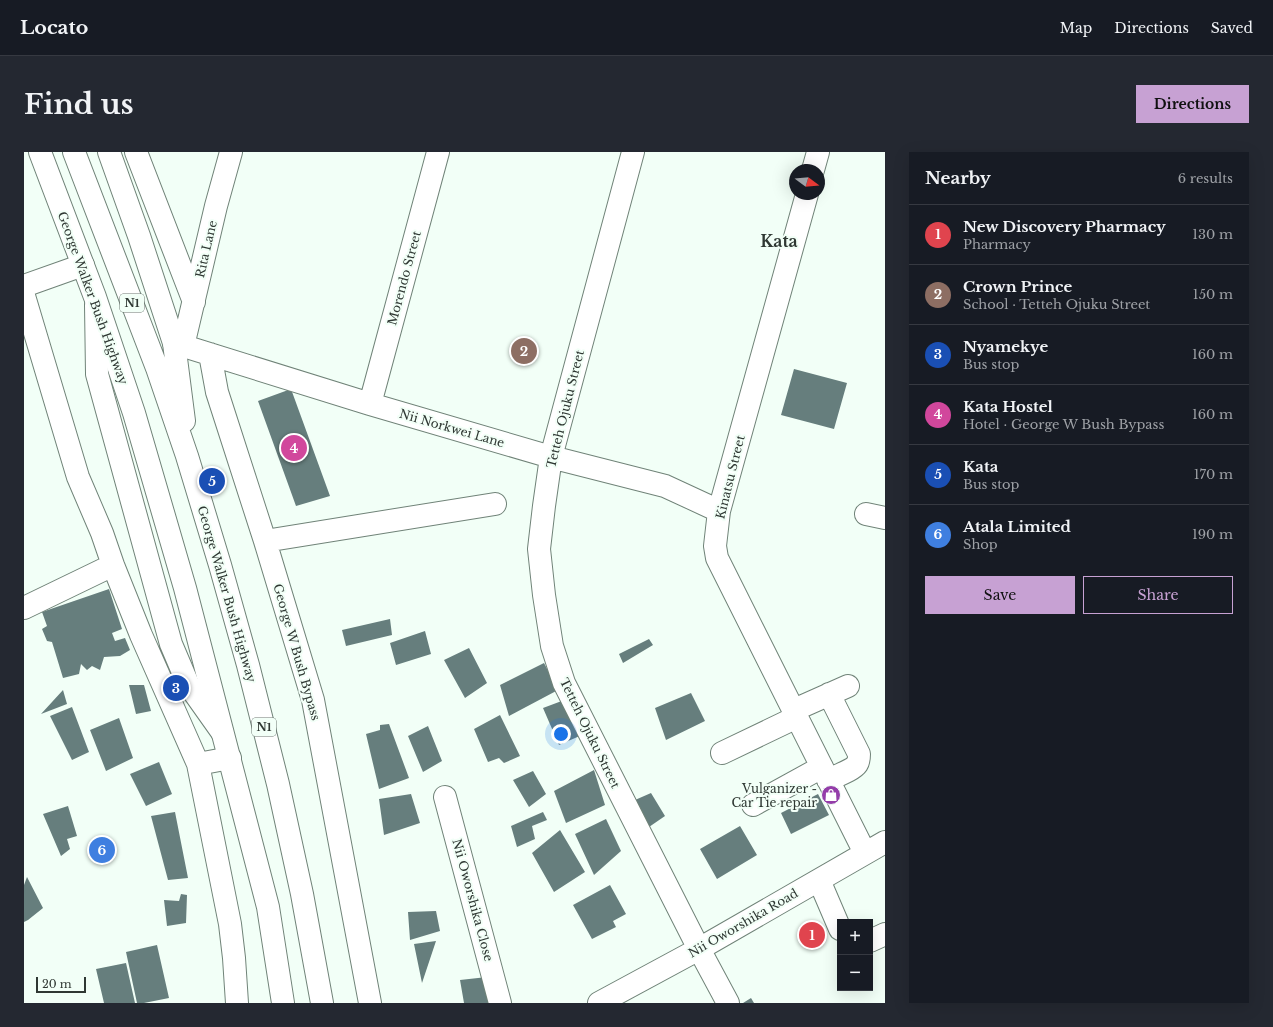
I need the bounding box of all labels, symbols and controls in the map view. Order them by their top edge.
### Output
text: Locato [20,16,88,39]
text: Map [1060,19,1092,37]
text: Directions [1114,19,1189,37]
text: Saved [1211,19,1253,37]
button: Directions [1136,85,1249,123]
text: Find us [24,87,134,122]
north arrow [789,164,825,200]
text: Nearby [925,168,991,189]
text: 6 results [1178,170,1233,187]
street label: George Walker Bush Highway [55,209,131,387]
text: New Discovery Pharmacy [963,217,1166,236]
street label: Rita Lane [192,219,220,279]
text: 1 [935,226,941,243]
text: 130 m [1192,226,1233,243]
street label: Morendo Street [384,229,424,327]
district label: Kata [760,231,798,251]
text: Pharmacy [963,236,1031,253]
text: Crown Prince [963,277,1072,296]
text: 2 [934,286,942,303]
text: 150 m [1193,286,1233,303]
road number: N1 [120,294,144,312]
text: School · Tetteh Ojuku Street [963,296,1150,313]
pin: 2 [511,336,537,366]
text: Nyamekye [963,337,1048,356]
text: 3 [934,346,942,363]
text: 160 m [1192,346,1233,363]
street label: Tetteh Ojuku Street [543,348,587,469]
text: Bus stop [963,356,1019,373]
text: Kata Hostel [963,397,1053,416]
street label: Nii Norkwei Lane [398,406,506,450]
text: 4 [934,406,942,423]
text: 160 m [1192,406,1233,423]
text: Hotel · George W Bush Bypass [963,416,1164,433]
pin: 4 [281,433,307,463]
street label: Kinatsu Street [712,433,748,520]
text: Kata [963,457,998,476]
pin: 5 [199,466,225,496]
text: 5 [934,466,942,483]
text: 170 m [1194,466,1233,483]
text: Bus stop [963,476,1019,493]
street label: George Walker Bush Highway [195,504,260,684]
text: Atala Limited [963,517,1071,536]
text: 6 [934,526,942,543]
text: 190 m [1192,526,1233,543]
text: Shop [963,536,998,553]
button: Save [925,576,1075,614]
button: Share [1083,576,1233,614]
street label: George W Bush Bypass [270,582,324,722]
pin: 3 [163,673,189,703]
street label: Tetteh Ojuku Street [557,675,623,791]
road number: N1 [252,718,276,736]
your location [551,724,571,744]
place label: Vulganizer - Car Tie repair [731,781,817,810]
shop icon: Vulganizer - Car Tie repair [820,784,842,806]
pin: 6 [89,835,115,865]
street label: Nii Oworshika Close [449,837,497,963]
street label: Nii Oworshika Road [685,885,801,961]
map controls [837,919,873,991]
button: + [837,919,873,955]
pin: 1 [799,920,825,950]
button: − [837,955,873,991]
scale bar [36,975,86,994]
text: 20 m [42,977,72,991]

